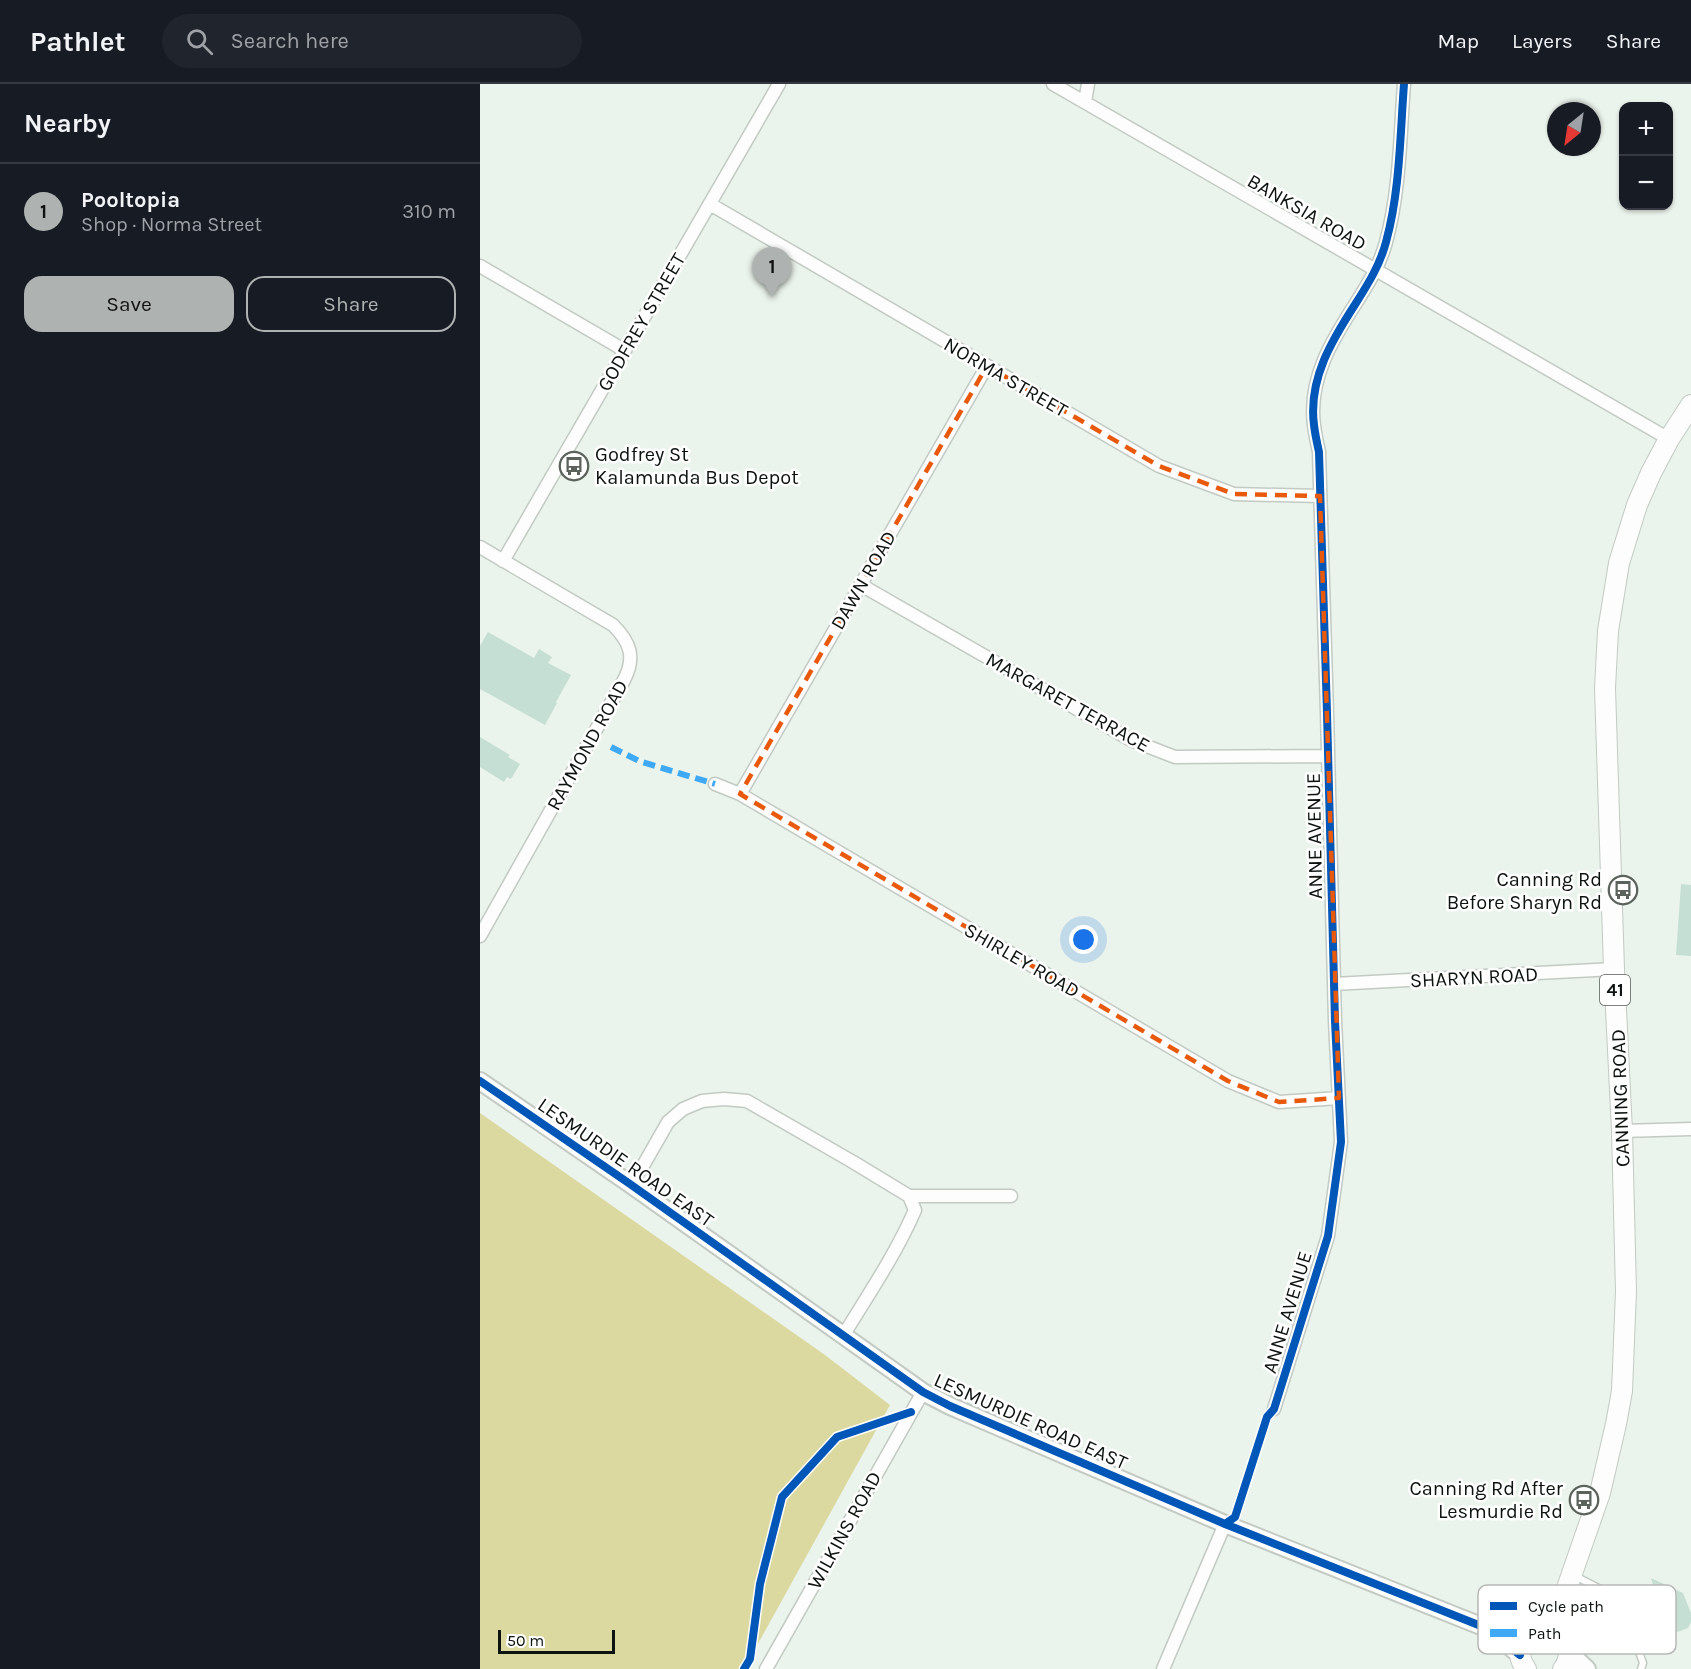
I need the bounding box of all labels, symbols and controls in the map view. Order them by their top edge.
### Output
search box [162,14,582,68]
text: Pathlet [30,25,126,58]
icon: search [183,25,216,58]
text: Search here [231,28,349,54]
text: Map [1437,29,1479,53]
text: Layers [1512,29,1573,53]
text: Share [1606,29,1661,53]
north arrow [1547,102,1601,156]
map controls [1619,102,1673,210]
button: + [1619,102,1673,156]
text: Nearby [24,108,111,139]
button: − [1619,156,1673,210]
street label: BANKSIA ROAD [1243,169,1370,256]
text: Pooltopia [81,187,180,213]
text: 1 [40,200,47,223]
text: 310 m [402,200,456,223]
text: Shop · Norma Street [81,213,262,236]
pin: 1 [752,248,792,297]
street label: GODFREY STREET [593,249,690,395]
button: Save [24,276,234,332]
button: Share [246,276,456,332]
street label: NORMA STREET [940,333,1072,422]
place label: Godfrey St Kalamunda Bus Depot [595,443,799,489]
bus stop icon: Godfrey St Kalamunda Bus Depot [558,450,590,482]
street label: DAWN ROAD [826,527,901,634]
street label: MARGARET TERRACE [982,648,1154,757]
street label: RAYMOND ROAD [542,676,633,814]
street label: ANNE AVENUE [1302,773,1327,899]
place label: Canning Rd Before Sharyn Rd [1447,868,1602,914]
bus stop icon: Canning Rd Before Sharyn Rd [1607,874,1639,906]
street label: SHIRLEY ROAD [960,918,1084,1003]
your location [1069,925,1098,954]
street label: SHARYN ROAD [1409,963,1539,992]
road number: 41 [1600,975,1630,1005]
street label: CANNING ROAD [1607,1029,1634,1167]
street label: LESMURDIE ROAD EAST [533,1093,718,1232]
street label: ANNE AVENUE [1258,1248,1317,1376]
street label: LESMURDIE ROAD EAST [931,1368,1131,1474]
street label: WILKINS ROAD [803,1467,886,1593]
place label: Canning Rd After Lesmurdie Rd [1410,1477,1564,1523]
bus stop icon: Canning Rd After Lesmurdie Rd [1568,1484,1600,1516]
legend [1478,1585,1676,1654]
text: Cycle path [1528,1597,1604,1616]
text: Path [1528,1624,1561,1643]
scale bar [498,1627,615,1654]
text: 50 m [507,1631,544,1650]

